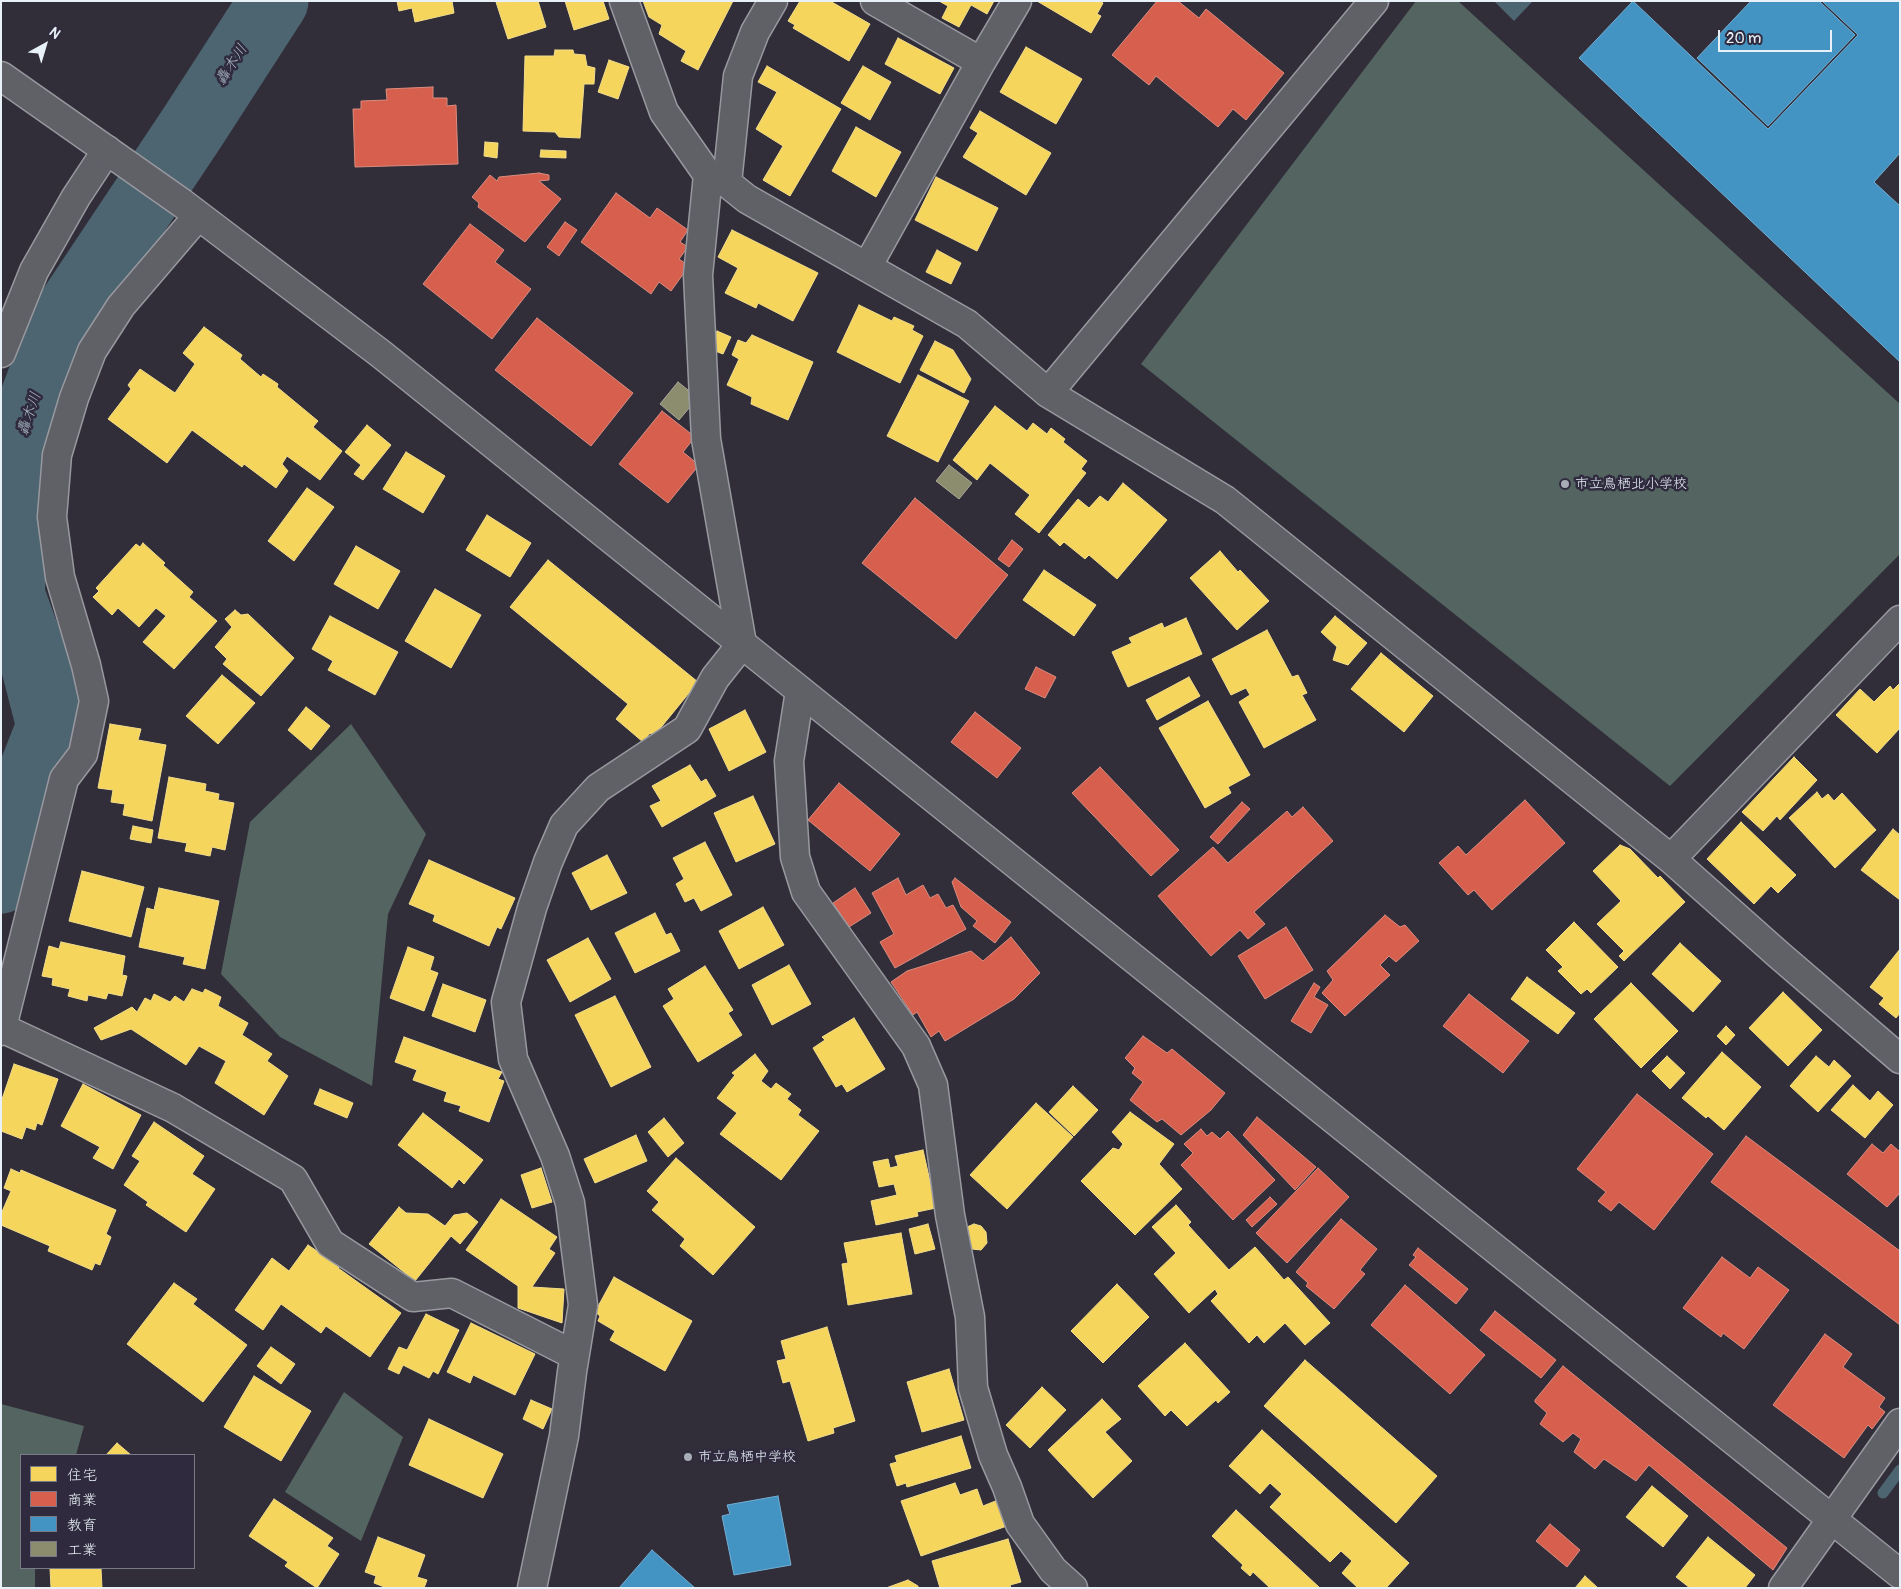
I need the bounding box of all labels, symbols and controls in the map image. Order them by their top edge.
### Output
north arrow [20,20,70,70]
scale bar [1721,20,1835,52]
text: N [46,23,64,43]
text: 20 m [1726,29,1761,48]
water label: 轟木川 [212,41,252,89]
water label: 轟木川 [14,390,46,438]
place label: 市立鳥栖北小学校 [1575,476,1687,492]
marker: 市立鳥栖北小学校 [1559,478,1571,490]
place label: 市立鳥栖中学校 [698,1449,796,1465]
marker: 市立鳥栖中学校 [682,1451,694,1463]
legend [20,1454,195,1569]
text: 住宅 [67,1466,97,1485]
text: 商業 [67,1491,97,1510]
text: 教育 [67,1516,97,1535]
text: 工業 [67,1541,97,1560]

